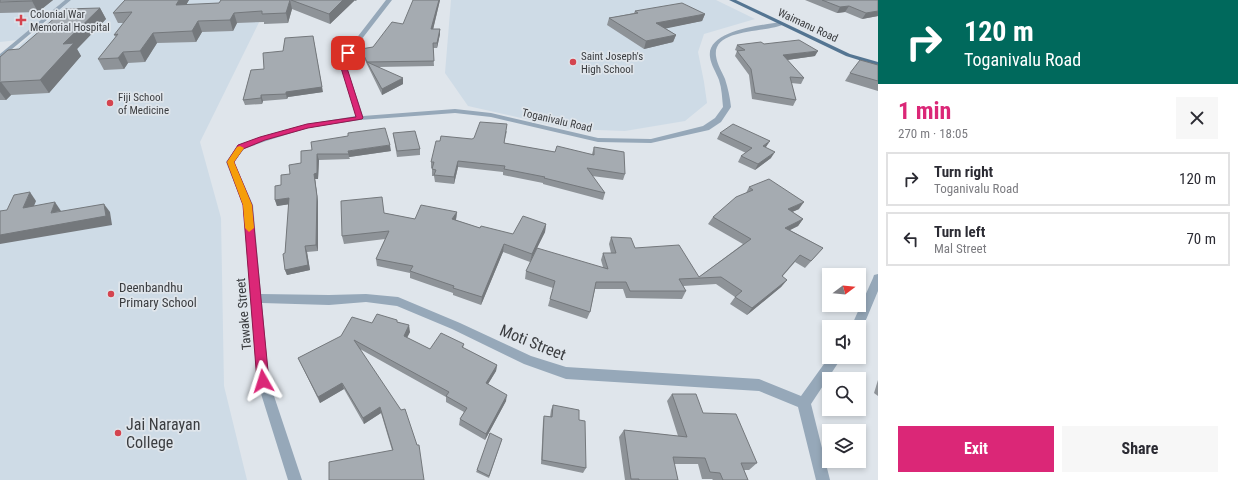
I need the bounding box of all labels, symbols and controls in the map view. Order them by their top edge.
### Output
street label: Waimanu Road [776,6,840,45]
place label: Colonial War Memorial Hospital [30,8,110,34]
marker: Colonial War Memorial Hospital [15,14,27,26]
text: 120 m [964,15,1034,48]
icon: right [898,16,950,68]
pin [331,36,365,70]
icon: arrive [337,42,359,64]
text: Toganivalu Road [964,49,1081,70]
place label: Saint Joseph's High School [581,50,643,76]
marker: Saint Joseph's High School [568,57,578,67]
place label: Fiji School of Medicine [118,91,169,117]
text: 1 min [898,97,951,125]
button: close [1176,97,1218,139]
marker: Fiji School of Medicine [105,98,115,108]
street label: Toganivalu Road [521,106,593,135]
text: 270 m · 18:05 [898,126,968,141]
text: Turn right [934,163,993,181]
icon: right [900,168,922,190]
text: 120 m [1179,170,1216,188]
text: Toganivalu Road [934,181,1019,196]
text: Turn left [934,223,985,241]
icon: left [900,228,922,250]
text: 70 m [1186,230,1216,248]
text: Mal Street [934,241,986,256]
north arrow [822,268,866,312]
map controls [822,268,866,468]
street label: Tawake Street [233,277,254,351]
place label: Deenbandhu Primary School [119,280,197,310]
marker: Deenbandhu Primary School [106,289,116,299]
button: sound [822,320,866,364]
street label: Moti Street [497,321,569,364]
position arrow [242,360,284,402]
button: search [822,372,866,416]
place label: Jai Narayan College [126,415,200,452]
button: layers [822,424,866,468]
button: Exit [898,426,1054,472]
button: Share [1062,426,1218,472]
marker: Jai Narayan College [113,428,123,438]

